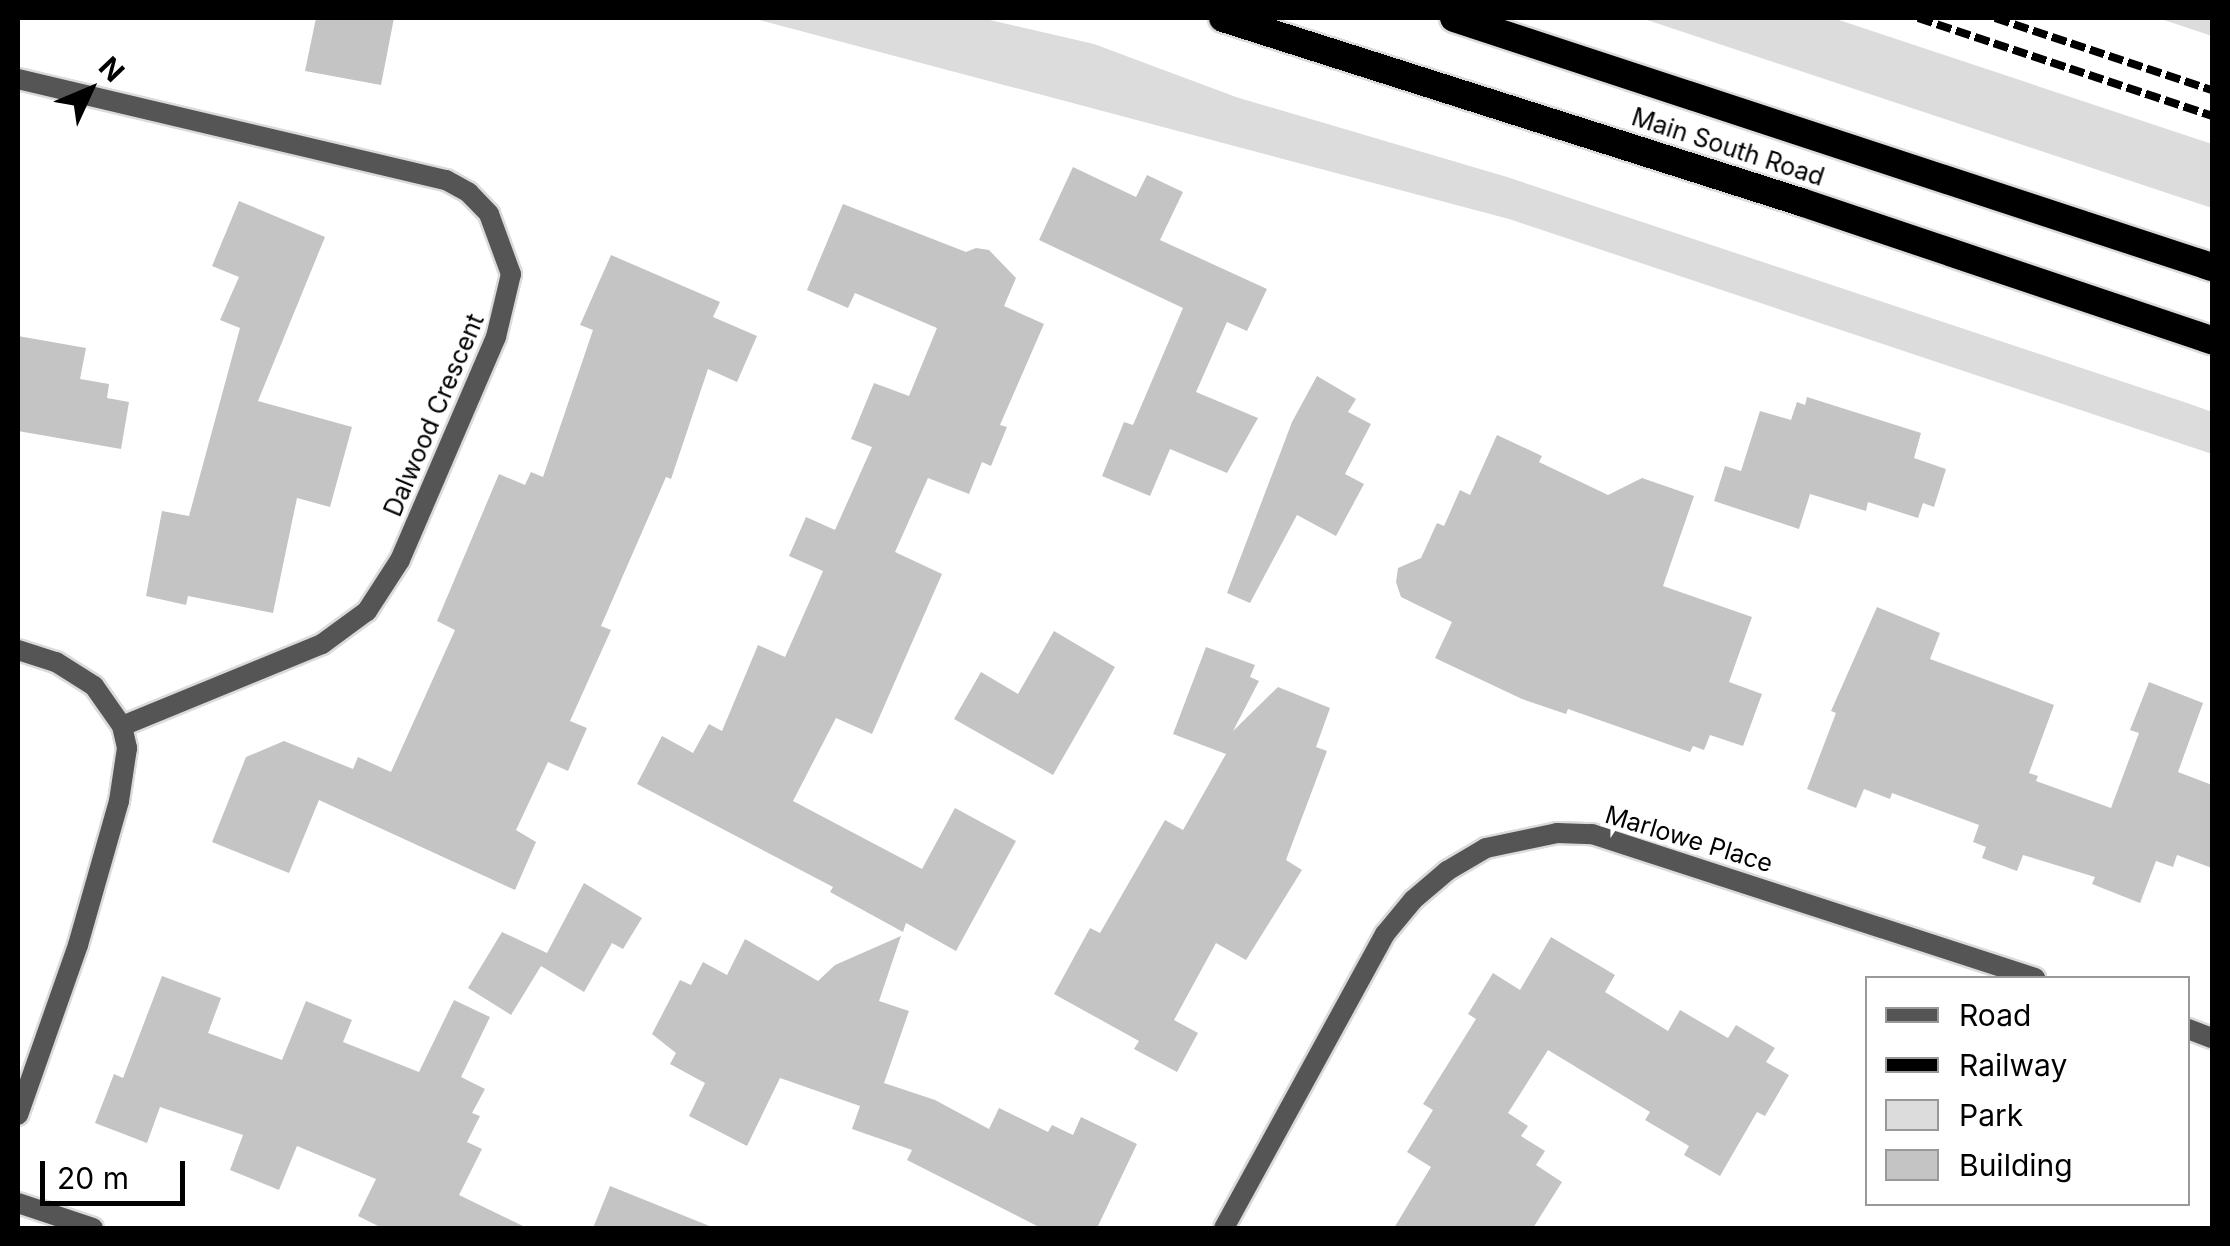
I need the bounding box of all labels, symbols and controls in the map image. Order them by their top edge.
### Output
north arrow [40,40,140,140]
text: N [92,50,131,89]
street label: Main South Road [1628,102,1828,192]
street label: Dalwood Crescent [378,309,490,521]
street label: Marlowe Place [1602,799,1776,879]
legend [1865,976,2190,1206]
text: Road [1959,997,2031,1033]
text: Railway [1959,1047,2067,1083]
text: Park [1959,1097,2023,1133]
scale bar [45,1141,190,1203]
text: Building [1959,1147,2073,1183]
text: 20 m [57,1160,129,1196]

